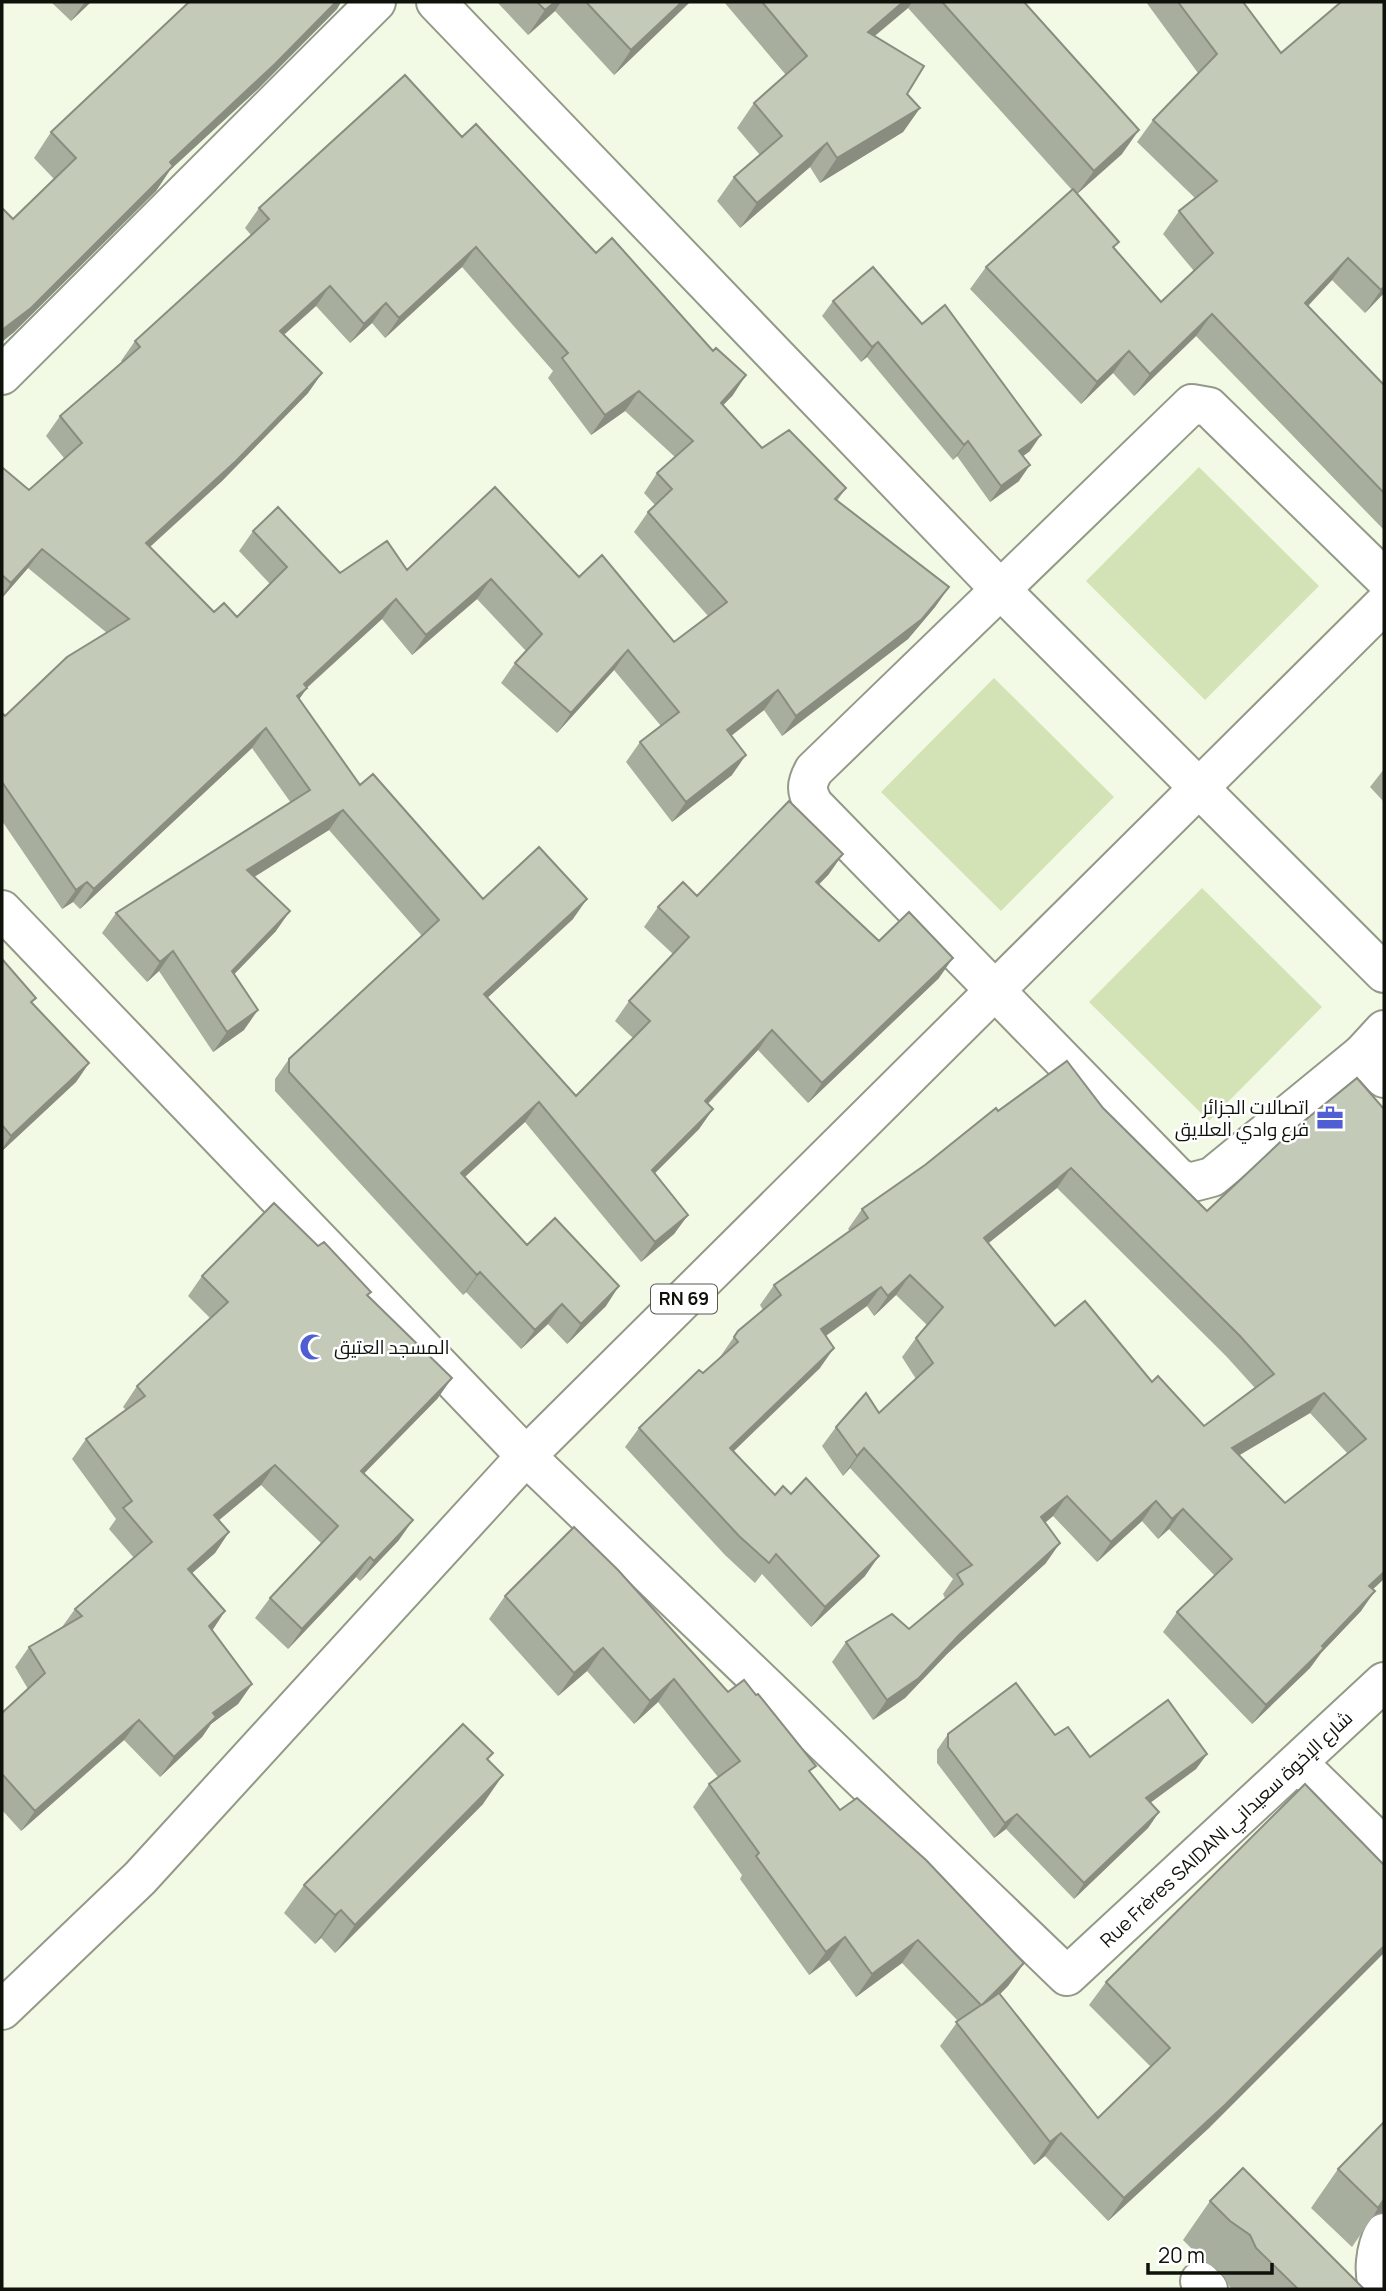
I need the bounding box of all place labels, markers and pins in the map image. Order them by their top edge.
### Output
place label: اتصالات الجزائر فرع وادي العلايق [1175,1094,1309,1144]
office icon: اتصالات الجزائر فرع وادي العلايق [1315,1103,1345,1133]
mosque icon: المسجد العتيق [298,1332,328,1362]
place label: المسجد العتيق [334,1334,450,1360]

